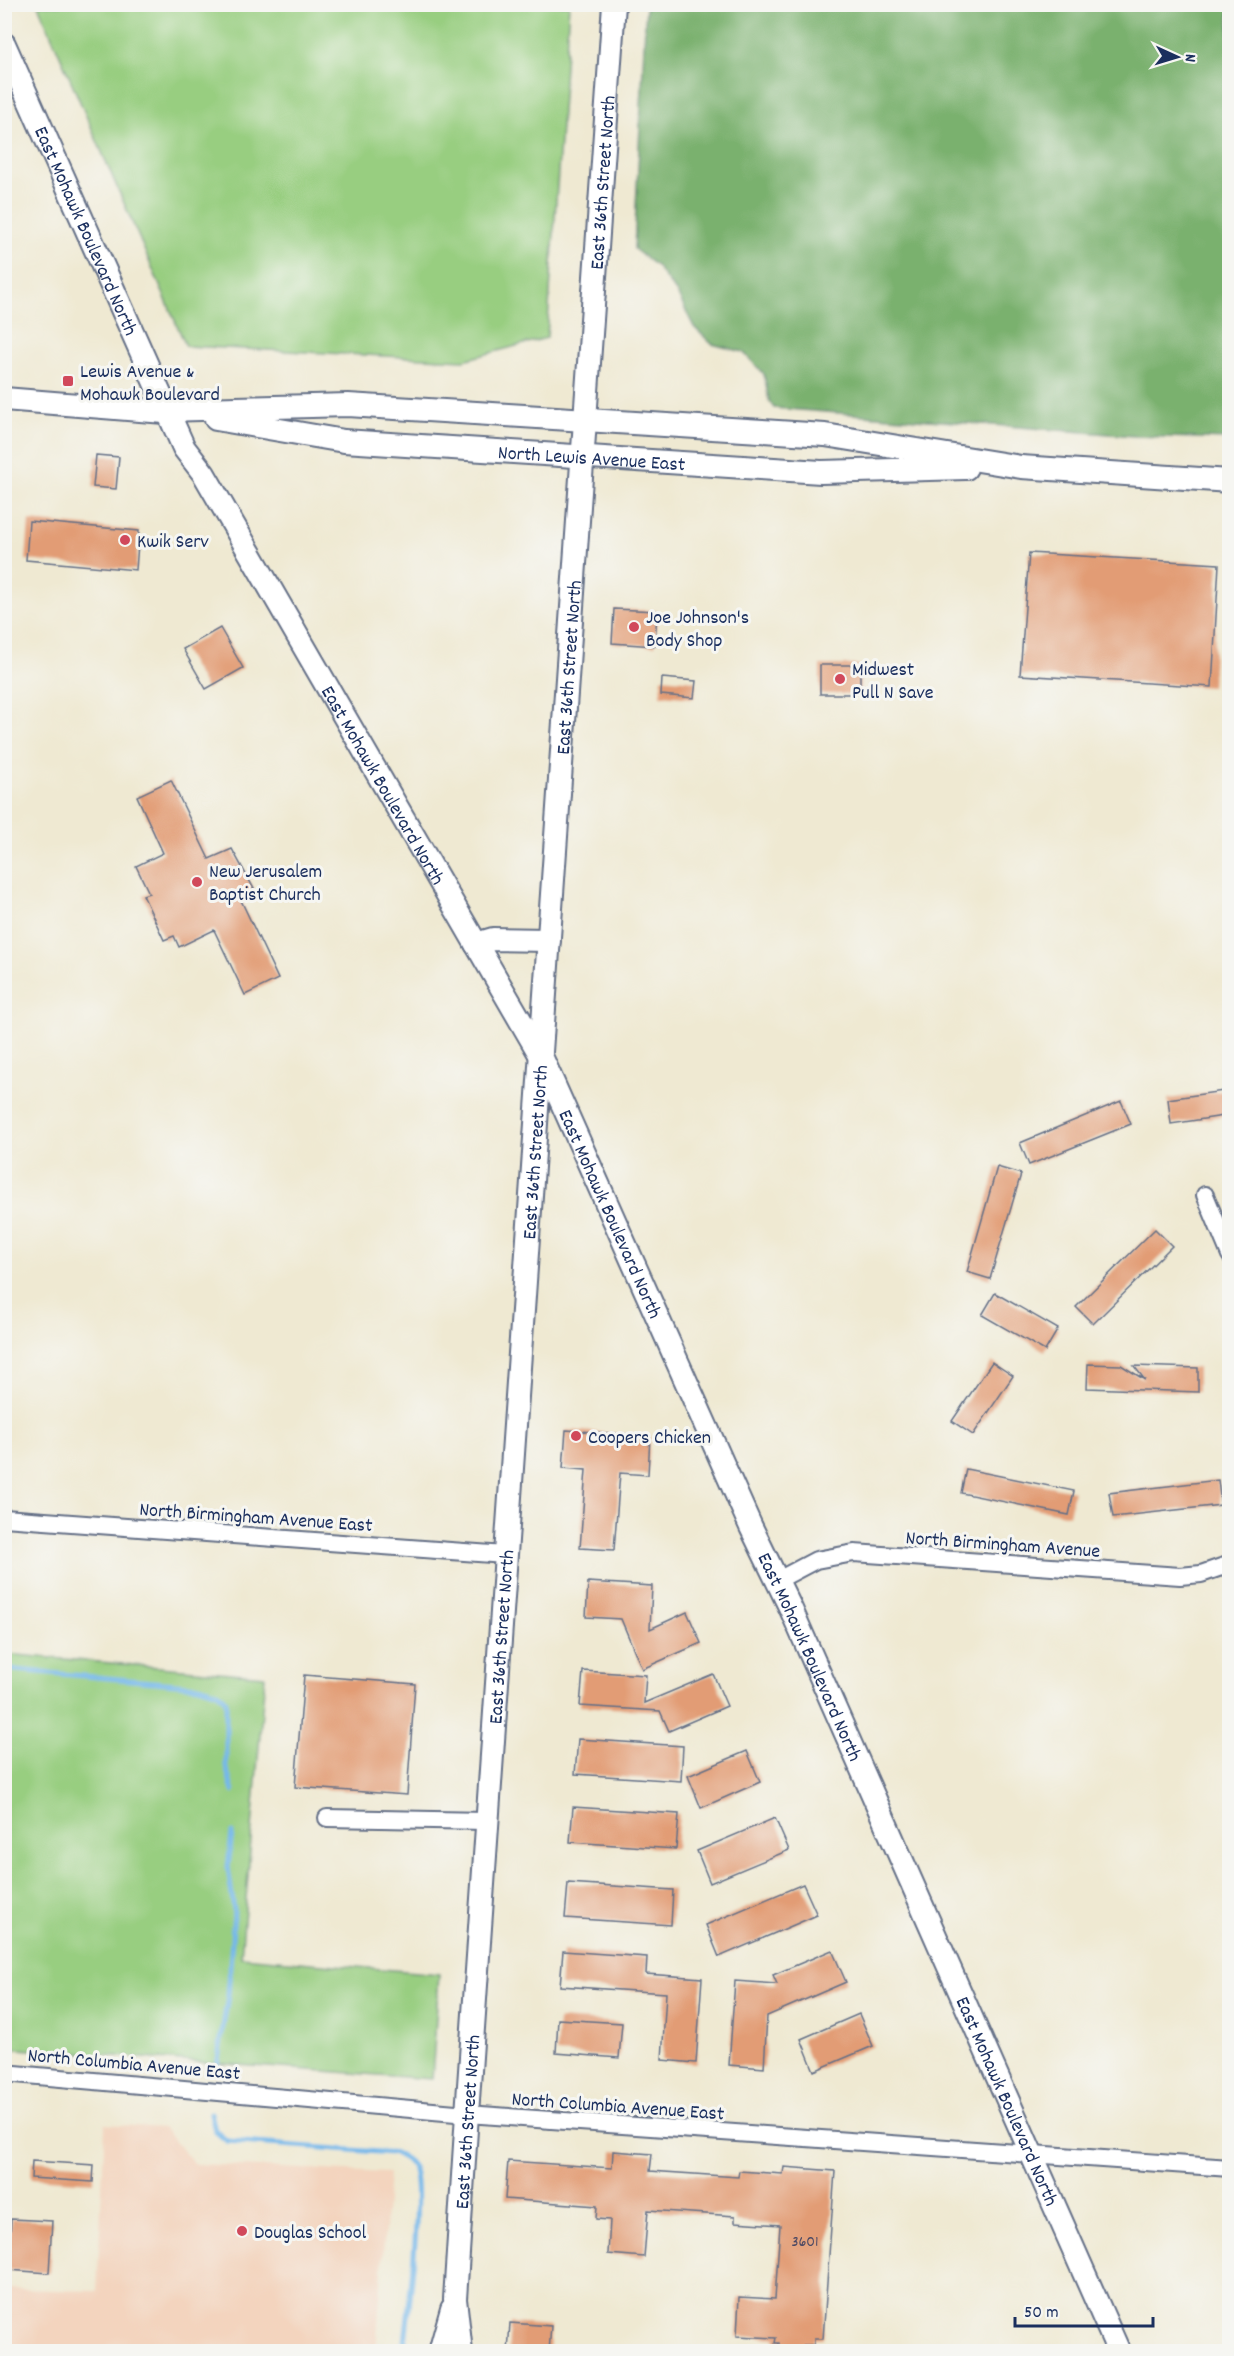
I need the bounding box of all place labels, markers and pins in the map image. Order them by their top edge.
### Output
place label: Lewis Avenue & Mohawk Boulevard [80,359,220,410]
marker: Lewis Avenue & Mohawk Boulevard [61,374,75,388]
place label: Kwik Serv [137,529,210,557]
marker: Kwik Serv [118,533,132,547]
place label: Joe Johnson's Body Shop [646,605,749,656]
marker: Joe Johnson's Body Shop [627,620,641,634]
place label: Midwest Pull N Save [852,657,934,708]
marker: Midwest Pull N Save [833,672,847,686]
place label: New Jerusalem Baptist Church [209,859,322,910]
marker: New Jerusalem Baptist Church [190,875,204,889]
place label: Coopers Chicken [588,1425,711,1453]
marker: Coopers Chicken [569,1429,583,1443]
place label: Douglas School [254,2220,367,2248]
marker: Douglas School [235,2224,249,2238]

